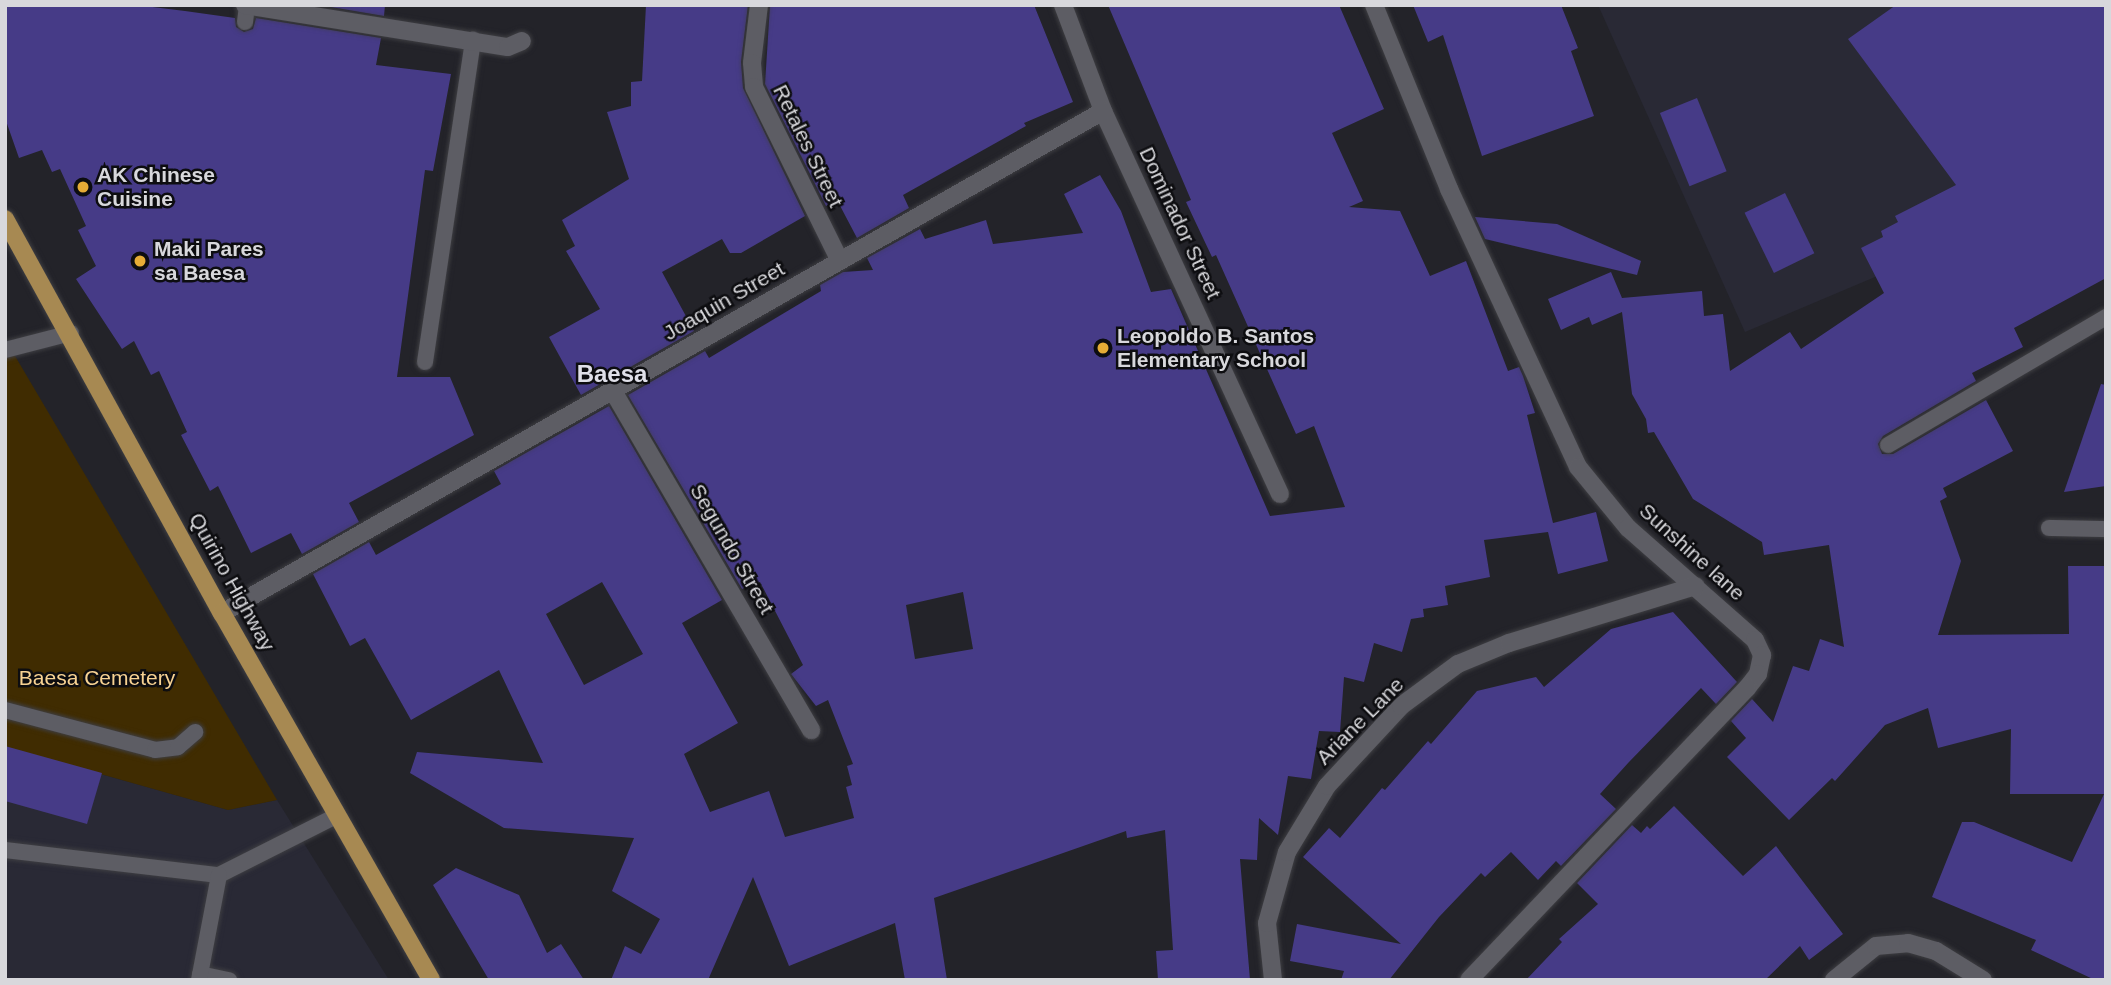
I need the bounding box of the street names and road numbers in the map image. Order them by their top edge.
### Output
street label: Retales Street [768,81,848,211]
street label: Dominador Street [1134,143,1226,303]
street label: Joaquin Street [659,256,789,346]
street label: Segundo Street [685,480,779,618]
street label: Sunshine lane [1634,498,1750,606]
street label: Quirino Highway [184,509,280,655]
street label: Ariane Lane [1311,672,1409,770]

